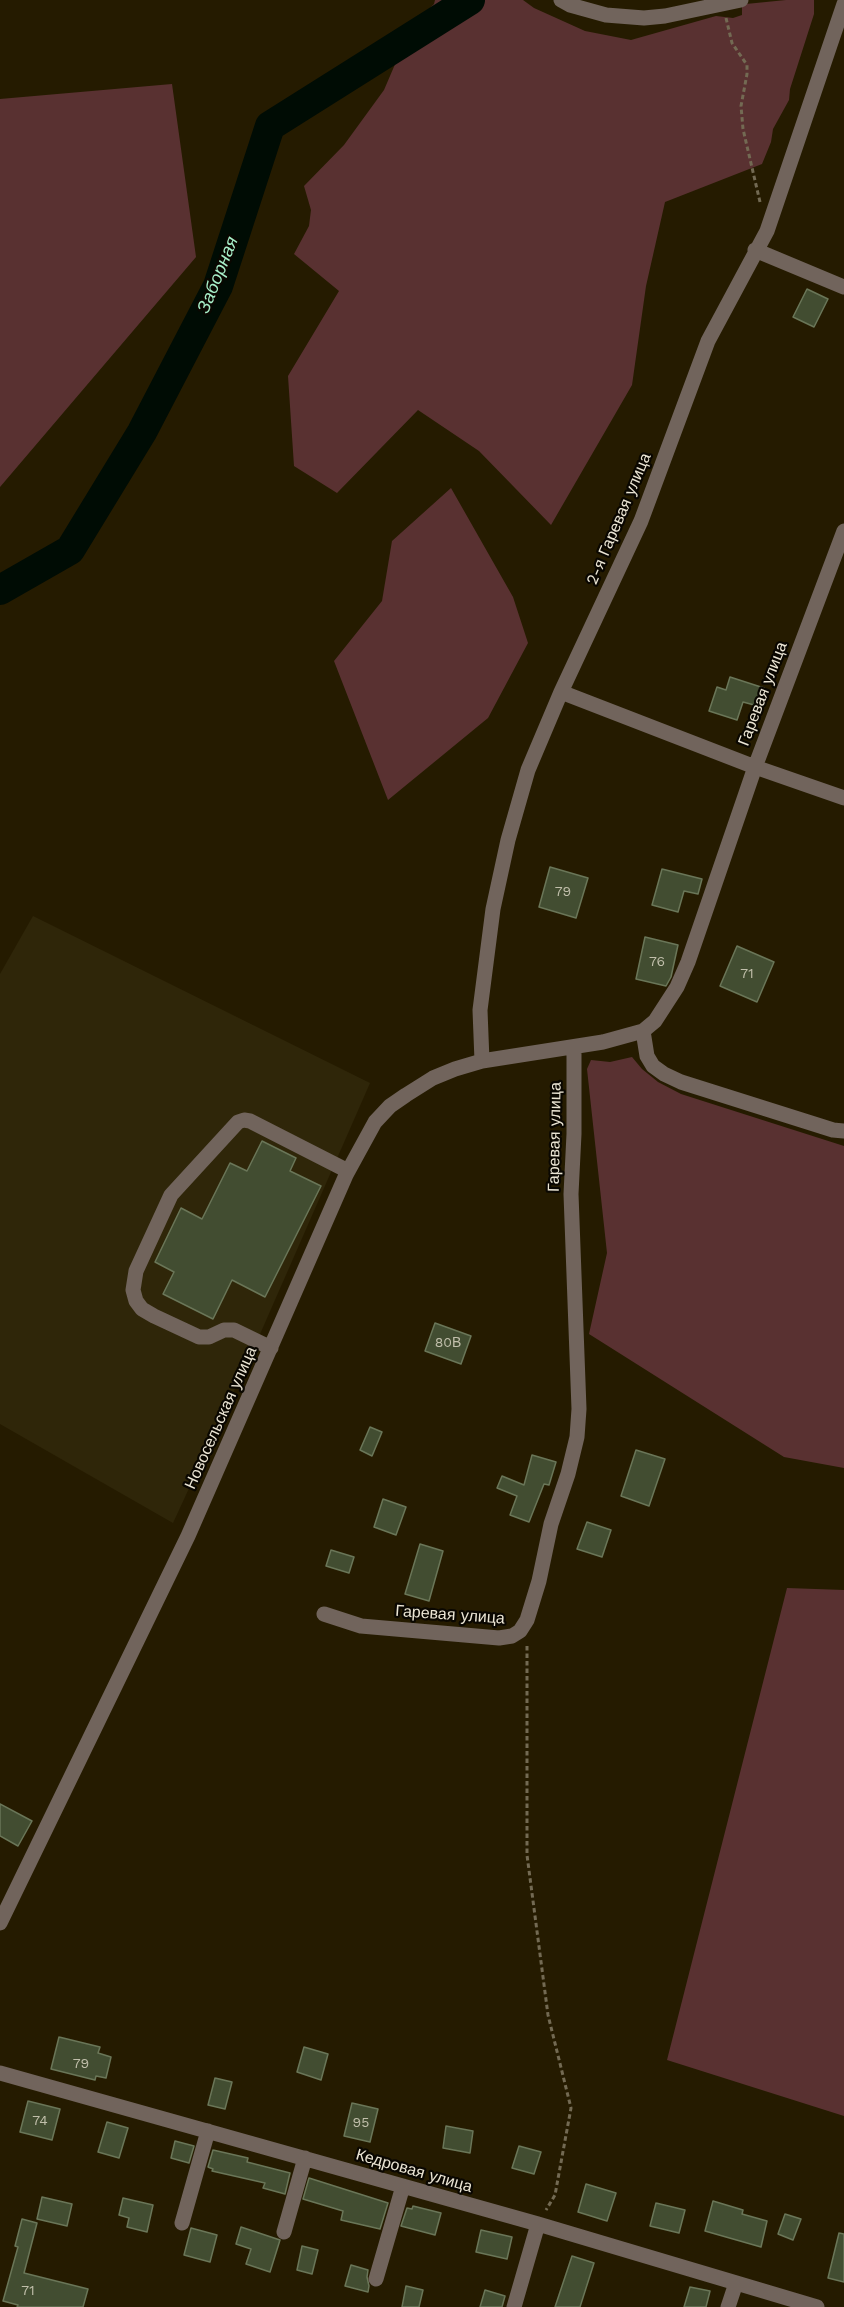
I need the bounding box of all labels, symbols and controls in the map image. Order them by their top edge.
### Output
water label: Заборная [193,234,243,316]
street label: 2-я Гаревая улица [583,450,655,588]
street label: Гаревая улица [734,639,792,749]
house number: 79 [555,884,571,900]
house number: 76 [649,954,665,970]
house number: 71 [740,966,754,982]
street label: Гаревая улица [544,1082,566,1192]
house number: 80В [435,1335,461,1351]
street label: Новосельская улица [181,1344,261,1492]
street label: Гаревая улица [395,1602,505,1628]
house number: 79 [73,2056,89,2072]
house number: 74 [32,2113,48,2129]
house number: 95 [353,2115,369,2131]
street label: Кедровая улица [354,2145,474,2197]
house number: 71 [21,2283,35,2299]

